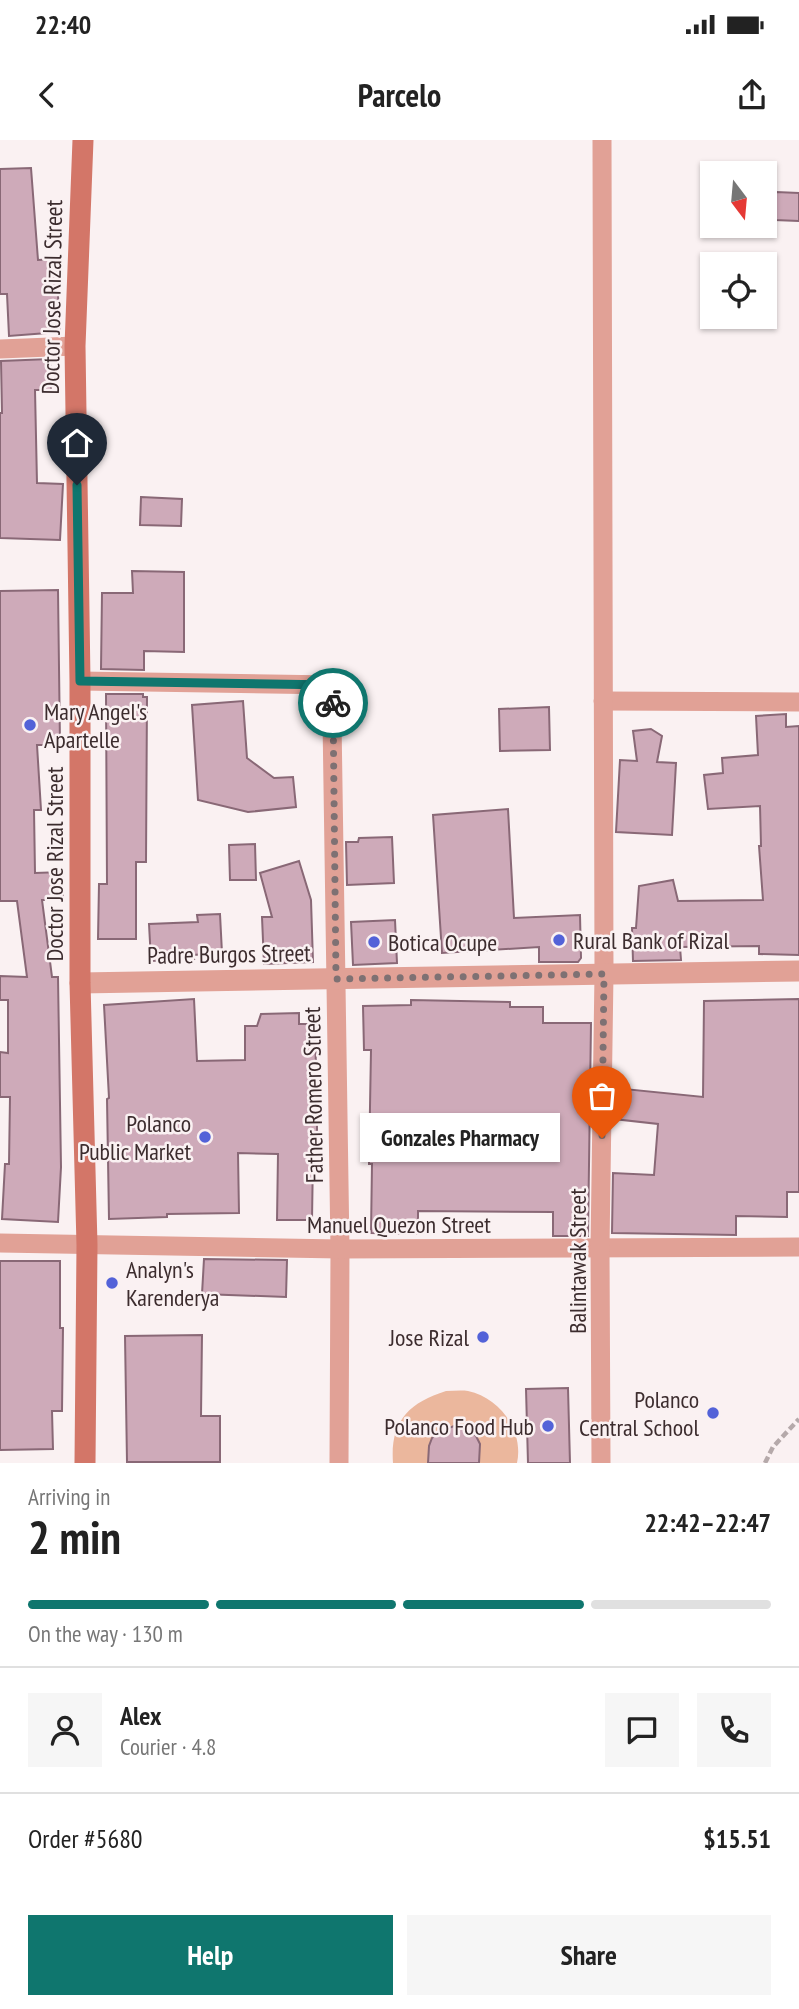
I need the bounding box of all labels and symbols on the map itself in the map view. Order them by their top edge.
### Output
north arrow [700,161,777,238]
street label: Doctor Jose Rizal Street [35,199,69,395]
pin [47,413,107,485]
courier [298,668,368,738]
place label: Mary Angel's Apartelle [44,696,147,755]
marker: Mary Angel's Apartelle [22,717,38,733]
street label: Doctor Jose Rizal Street [39,766,70,961]
place label: Rural Bank of Rizal [573,925,729,956]
place label: Botica Ocupe [388,927,497,958]
marker: Rural Bank of Rizal [551,932,567,948]
marker: Botica Ocupe [366,934,382,950]
street label: Padre Burgos Street [147,937,311,971]
street label: Father Romero Street [296,1006,330,1183]
pin [572,1066,632,1138]
place label: Polanco Public Market [79,1108,191,1167]
callout: Gonzales Pharmacy [360,1114,560,1163]
marker: Polanco Public Market [197,1129,213,1145]
street label: Balintawak Street [562,1188,593,1334]
street label: Manuel Quezon Street [307,1209,491,1240]
place label: Analyn's Karenderya [126,1254,219,1313]
marker: Analyn's Karenderya [104,1275,120,1291]
place label: Jose Rizal [388,1322,469,1353]
marker: Jose Rizal [475,1329,491,1345]
place label: Polanco Central School [579,1384,699,1443]
marker: Polanco Central School [705,1405,721,1421]
place label: Polanco Food Hub [384,1411,534,1442]
marker: Polanco Food Hub [540,1418,556,1434]

